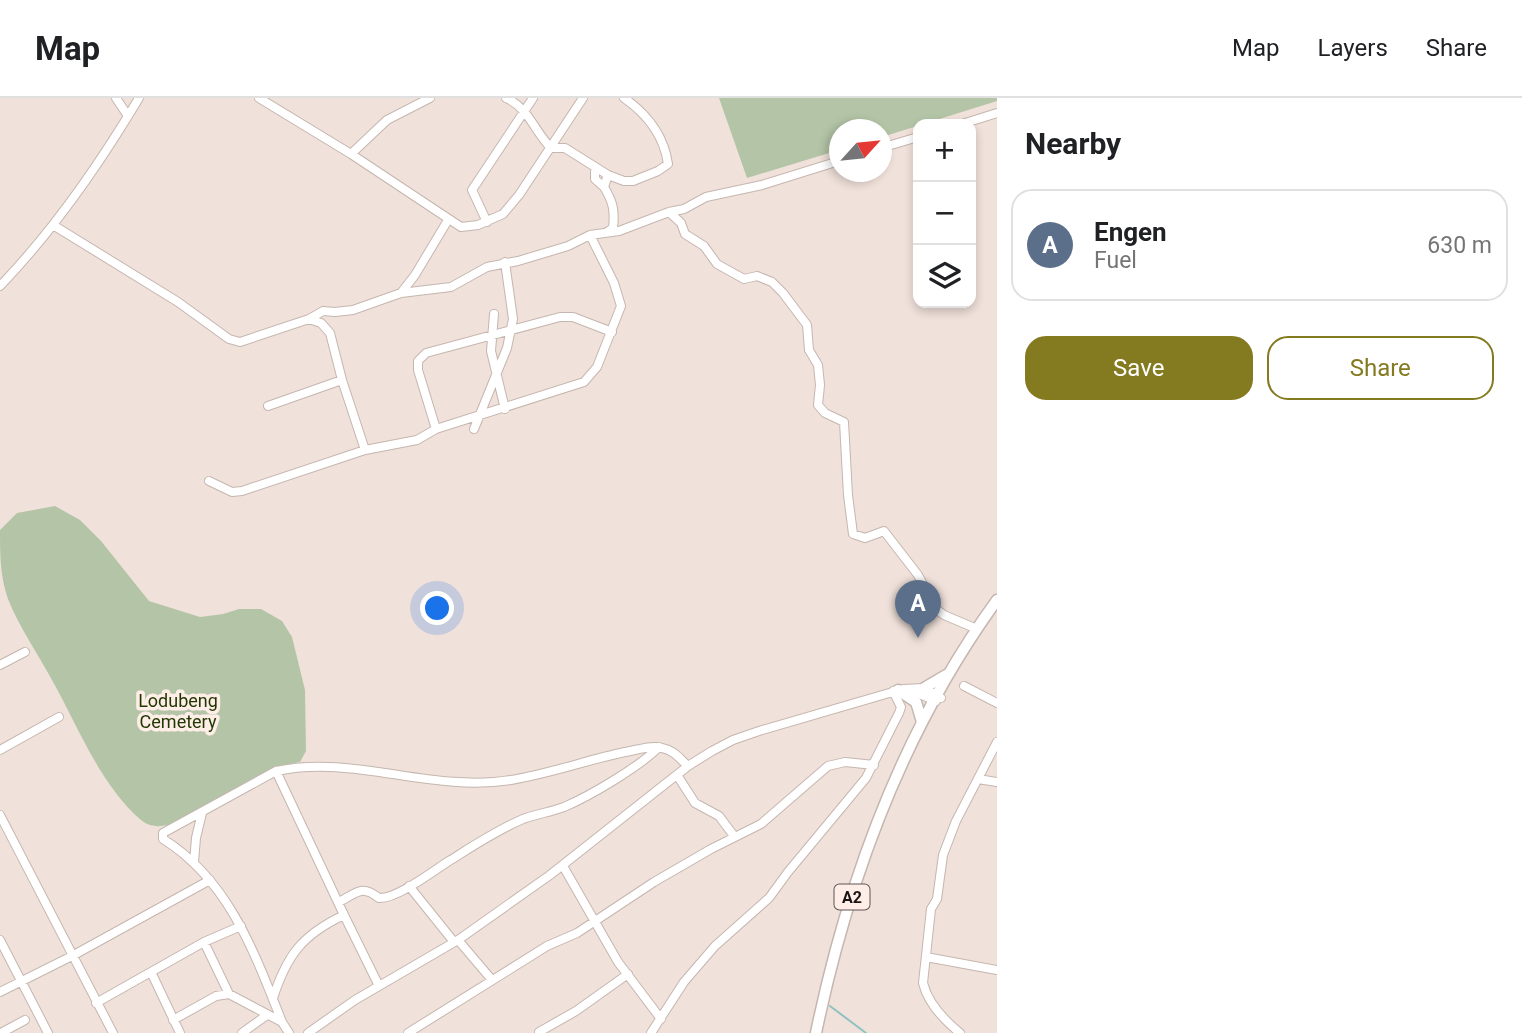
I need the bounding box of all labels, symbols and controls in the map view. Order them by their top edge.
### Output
text: Map [35,29,100,68]
text: Map [1232,34,1280,62]
text: Layers [1318,34,1388,62]
text: Share [1426,34,1487,62]
north arrow [829,119,892,182]
map controls [913,119,976,308]
button: + [913,119,976,182]
text: Nearby [1025,126,1121,161]
button: − [913,182,976,245]
text: Engen [1094,217,1167,247]
text: A [1042,232,1058,259]
text: 630 m [1427,232,1492,259]
button: layers [913,245,976,308]
text: Fuel [1094,247,1137,274]
button: Save [1025,336,1253,400]
button: Share [1267,336,1494,400]
pin: A [895,580,941,638]
your location [420,591,454,625]
park label: Lodubeng Cemetery [138,690,218,732]
road number: A2 [834,884,870,910]

